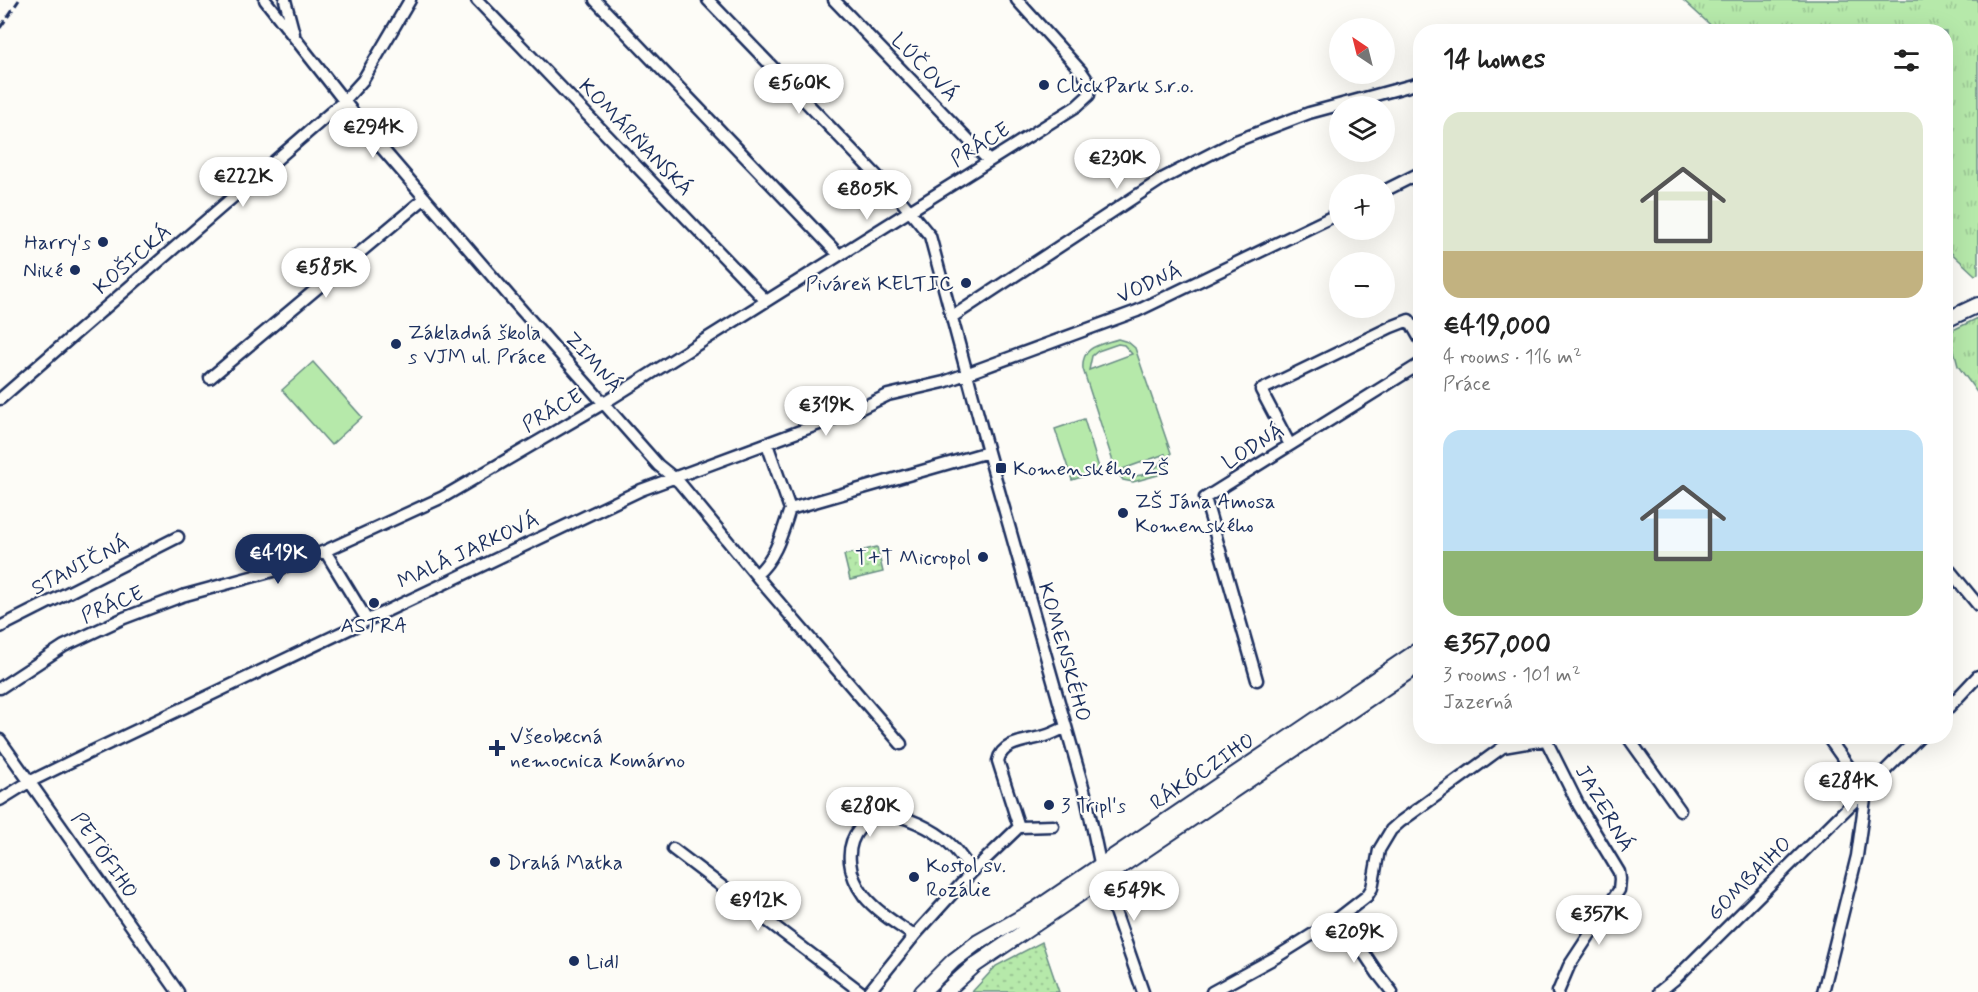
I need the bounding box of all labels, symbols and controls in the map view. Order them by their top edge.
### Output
north arrow [1329,18,1395,84]
map controls [1329,18,1395,318]
street label: LÚČOVÁ [884,27,964,108]
text: 14 homes [1443,43,1545,77]
icon: filters [1890,44,1923,77]
pin: €560K [757,64,841,115]
text: €560K [768,70,830,97]
place label: ClickPark s.r.o. [1056,72,1194,100]
street label: KOMÁRŇANSKÁ [572,73,698,202]
marker: ClickPark s.r.o. [1037,78,1051,92]
button: layers [1329,96,1395,162]
pin: €294K [331,108,415,159]
text: €294K [343,114,403,141]
street label: PRÁCE [945,116,1016,174]
pin: €230K [1075,139,1159,190]
text: €230K [1088,145,1146,172]
icon: home [1629,151,1737,259]
pin: €222K [201,157,285,208]
text: €222K [213,163,273,190]
pin: €805K [825,170,909,221]
button: + [1329,174,1395,240]
text: €805K [836,176,898,203]
street label: KOŠICKÁ [88,218,178,301]
place label: Harry's [24,229,91,257]
marker: Harry's [96,235,110,249]
pin: €585K [284,248,368,299]
button: − [1329,252,1395,318]
text: €585K [295,254,357,281]
place label: Niké [23,257,63,285]
street label: VODNÁ [1112,257,1186,311]
marker: Niké [68,263,82,277]
place label: Piváreň KELTIC [805,270,954,298]
marker: Piváreň KELTIC [959,276,973,290]
text: €419,000 [1443,310,1551,344]
place label: Základná škola s VJM ul. Práce [408,319,547,371]
street label: ZIMNÁ [558,326,628,399]
marker: Základná škola s VJM ul. Práce [389,337,403,351]
text: 4 rooms · 116 m² [1443,344,1582,371]
text: Práce [1443,371,1491,398]
street label: PRÁCE [517,382,588,439]
pin: €319K [784,386,868,437]
text: €319K [798,392,854,419]
street label: LODNÁ [1217,417,1290,477]
place label: Komenského, ZŠ [1013,455,1169,483]
marker: Komenského, ZŠ [994,461,1008,475]
icon: home [1629,469,1737,577]
place label: ZŠ Jána Amosa Komenského [1135,488,1276,540]
street label: MALÁ JARKOVÁ [393,506,544,596]
marker: ZŠ Jána Amosa Komenského [1116,506,1130,520]
street label: STANIČNÁ [27,529,134,602]
pin: €419K [236,534,320,585]
text: €419K [249,540,307,567]
place label: T+T Micropol [855,544,971,572]
marker: T+T Micropol [976,550,990,564]
street label: PRÁCE [77,579,148,631]
street label: KOMENSKÉHO [1031,579,1097,725]
marker: ASTRA [367,596,381,610]
place label: ASTRA [341,612,407,640]
text: €357,000 [1443,628,1551,662]
text: 3 rooms · 101 m² [1443,662,1581,689]
text: Jazerná [1443,689,1513,716]
place label: Všeobecná nemocnica Komárno [510,723,685,775]
street label: RÁKÓCZIHO [1145,727,1260,817]
marker: Všeobecná nemocnica Komárno [488,739,506,757]
street label: JAZERNÁ [1568,760,1640,857]
pin: €284K [1806,762,1890,813]
text: €284K [1818,768,1878,795]
pin: €280K [828,787,912,838]
place label: 3 Tripl's [1061,792,1126,820]
text: €280K [840,793,900,820]
marker: 3 Tripl's [1042,798,1056,812]
street label: PETÖFIHO [64,807,144,904]
street label: GOMBAIHO [1701,830,1798,927]
place label: Drahá Matka [507,849,623,877]
place label: Kostol sv. Rozálie [926,852,1006,904]
marker: Drahá Matka [488,855,502,869]
marker: Kostol sv. Rozálie [907,870,921,884]
pin: €549K [1092,871,1176,922]
text: €549K [1103,877,1165,904]
pin: €912K [716,881,800,932]
text: €912K [729,887,787,914]
pin: €357K [1557,895,1641,946]
text: €357K [1570,901,1628,928]
pin: €209K [1312,913,1396,964]
text: €209K [1325,919,1384,946]
place label: Lidl [586,948,618,976]
marker: Lidl [567,954,581,968]

